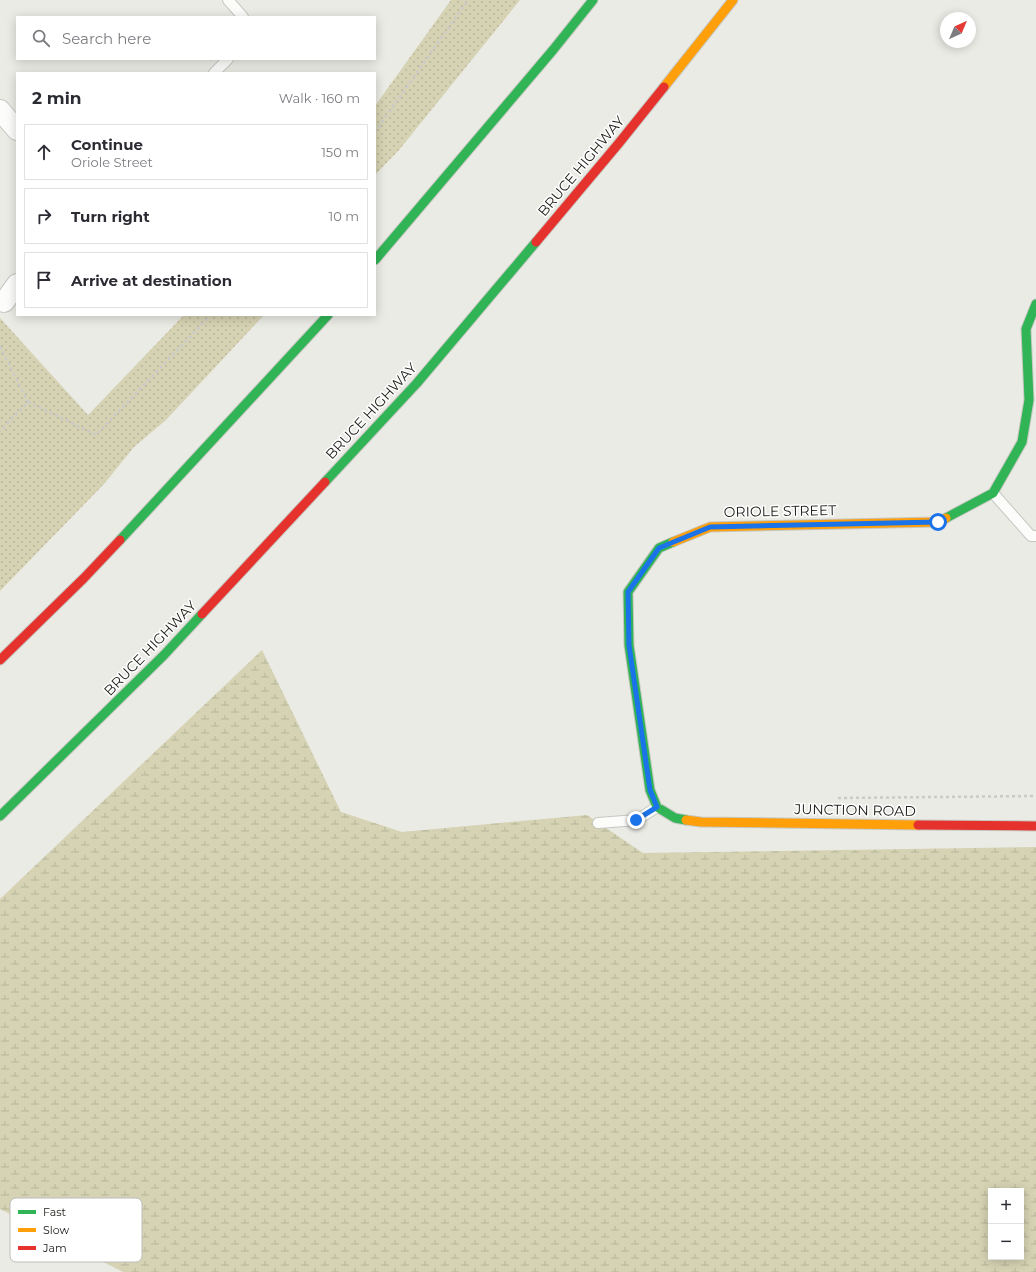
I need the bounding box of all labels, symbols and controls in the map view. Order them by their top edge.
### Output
north arrow [940,12,976,48]
search box [16,16,376,60]
icon: search [30,27,52,49]
text: Search here [62,29,151,48]
text: 2 min [32,88,82,108]
text: Walk · 160 m [279,90,360,106]
street label: BRUCE HIGHWAY [534,112,628,220]
text: Continue [71,135,143,154]
icon: ahead [33,141,55,163]
text: 150 m [321,144,359,160]
text: Oriole Street [71,154,153,170]
icon: right [33,205,55,227]
text: Turn right [71,207,150,226]
text: 10 m [329,208,359,224]
icon: arrive [33,269,55,291]
text: Arrive at destination [71,271,232,290]
street label: BRUCE HIGHWAY [322,359,421,463]
street label: ORIOLE STREET [724,501,836,521]
route start [929,513,947,531]
street label: BRUCE HIGHWAY [100,596,200,699]
street label: JUNCTION ROAD [793,800,916,820]
route end [627,811,645,829]
map controls [988,1188,1024,1260]
button: + [988,1188,1024,1224]
legend [10,1198,142,1262]
text: Fast [43,1205,67,1219]
text: Slow [43,1223,69,1237]
button: − [988,1224,1024,1260]
text: Jam [42,1241,67,1255]

